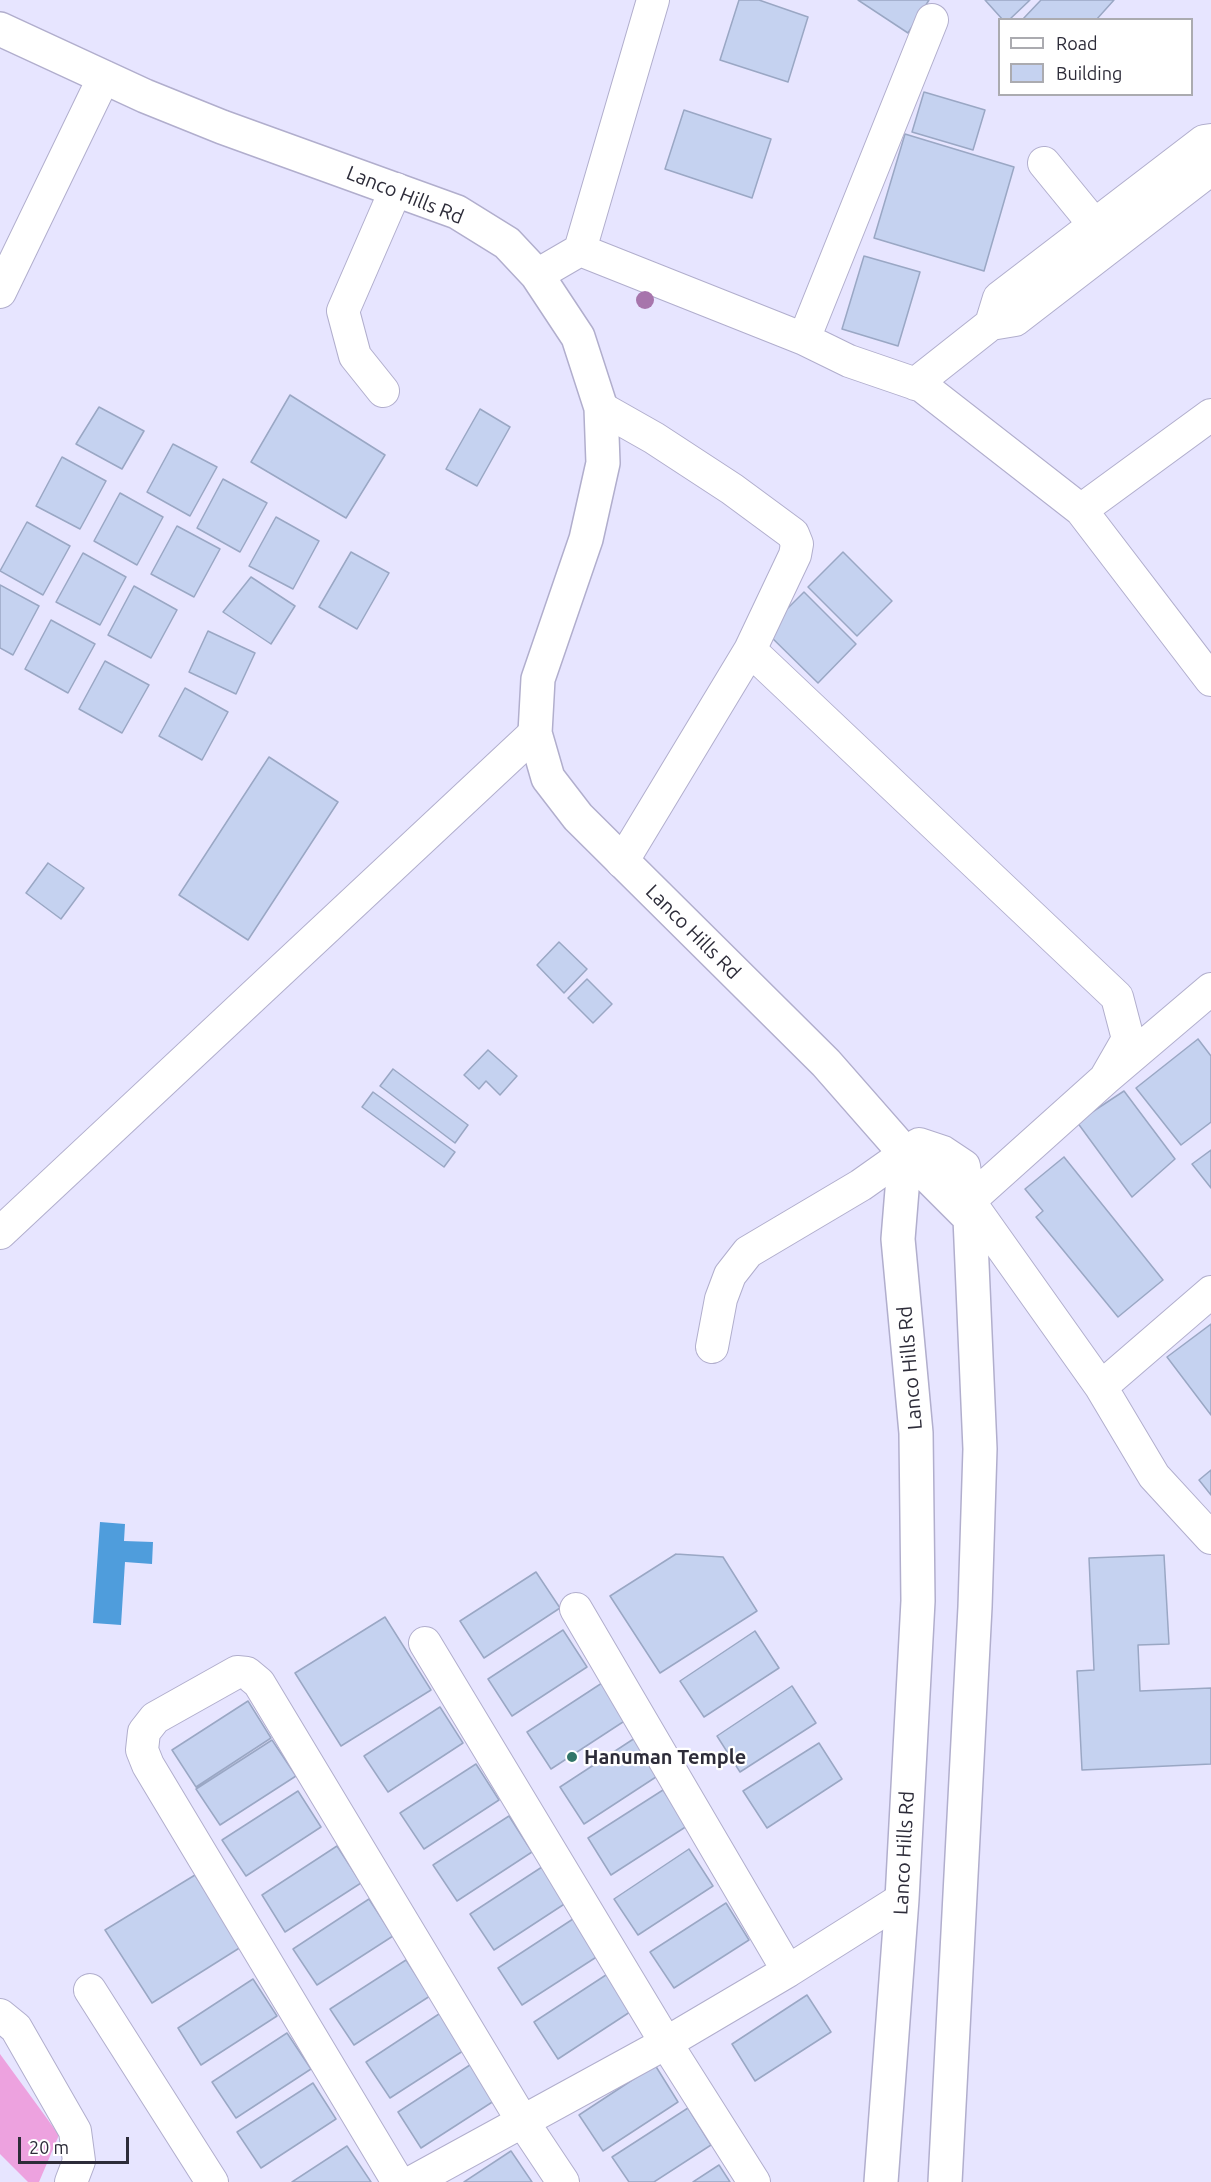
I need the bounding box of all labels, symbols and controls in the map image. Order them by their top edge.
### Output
legend [998,18,1193,96]
text: Road [1056,33,1098,53]
text: Building [1056,63,1122,83]
street label: Lanco Hills Rd [343,161,467,229]
street label: Lanco Hills Rd [641,880,745,984]
street label: Lanco Hills Rd [893,1305,927,1431]
place label: Hanuman Temple [584,1745,746,1769]
marker: Hanuman Temple [565,1750,579,1764]
street label: Lanco Hills Rd [889,1790,919,1916]
scale bar [21,2125,132,2163]
text: 20 m [29,2137,69,2157]

